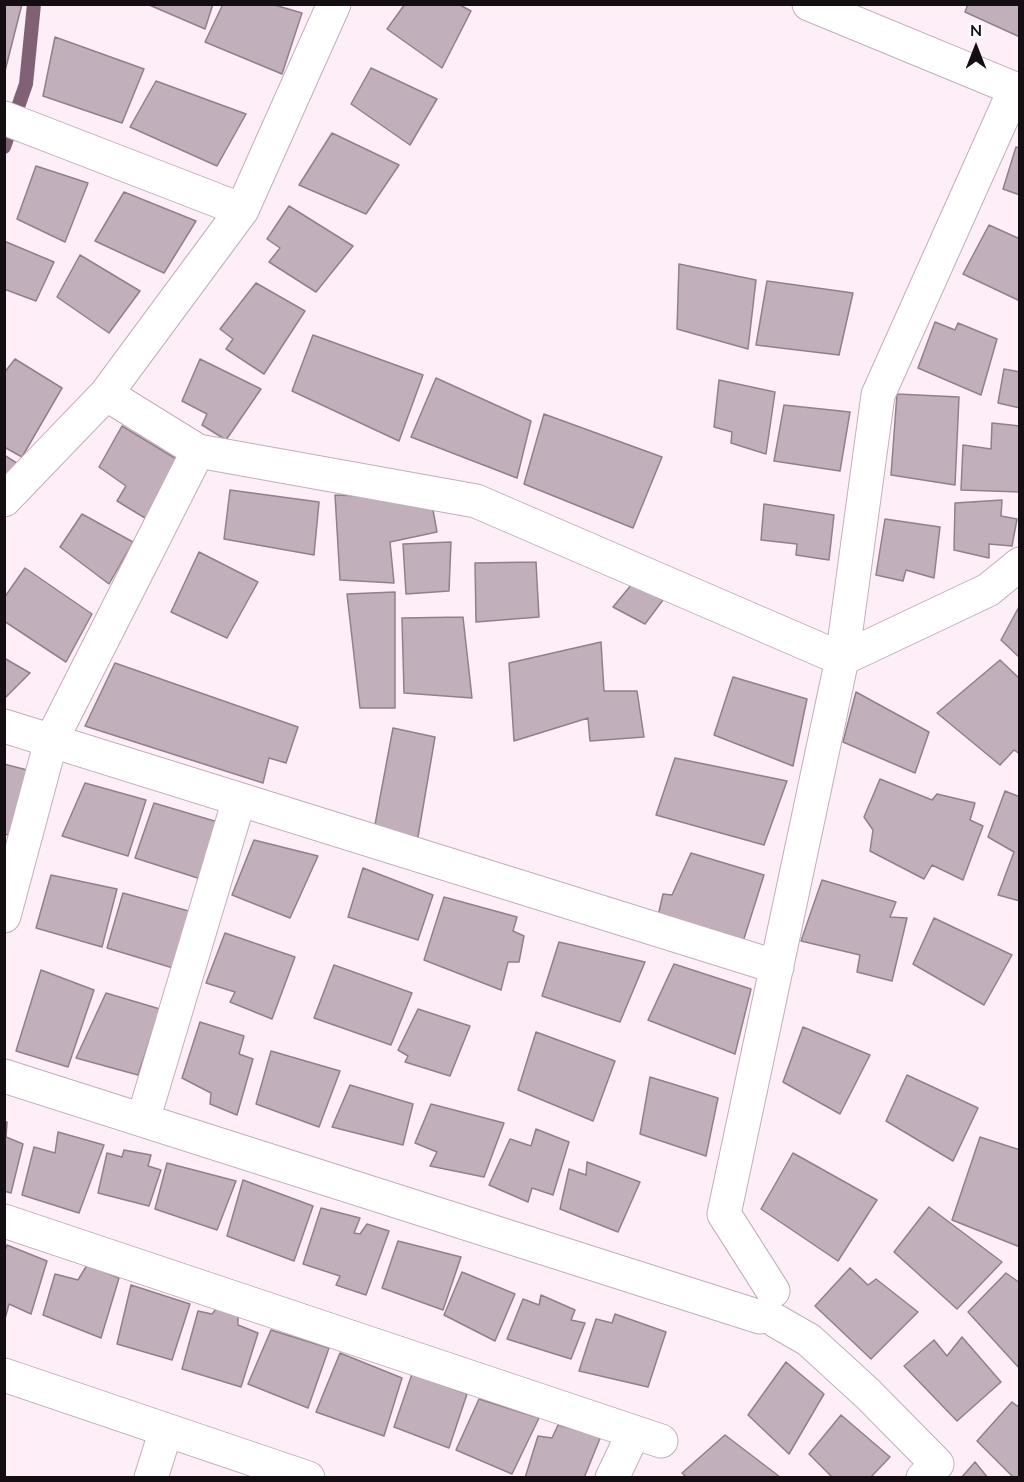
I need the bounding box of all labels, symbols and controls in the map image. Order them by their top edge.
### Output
north arrow [946,18,1006,78]
text: N [970,20,982,40]

